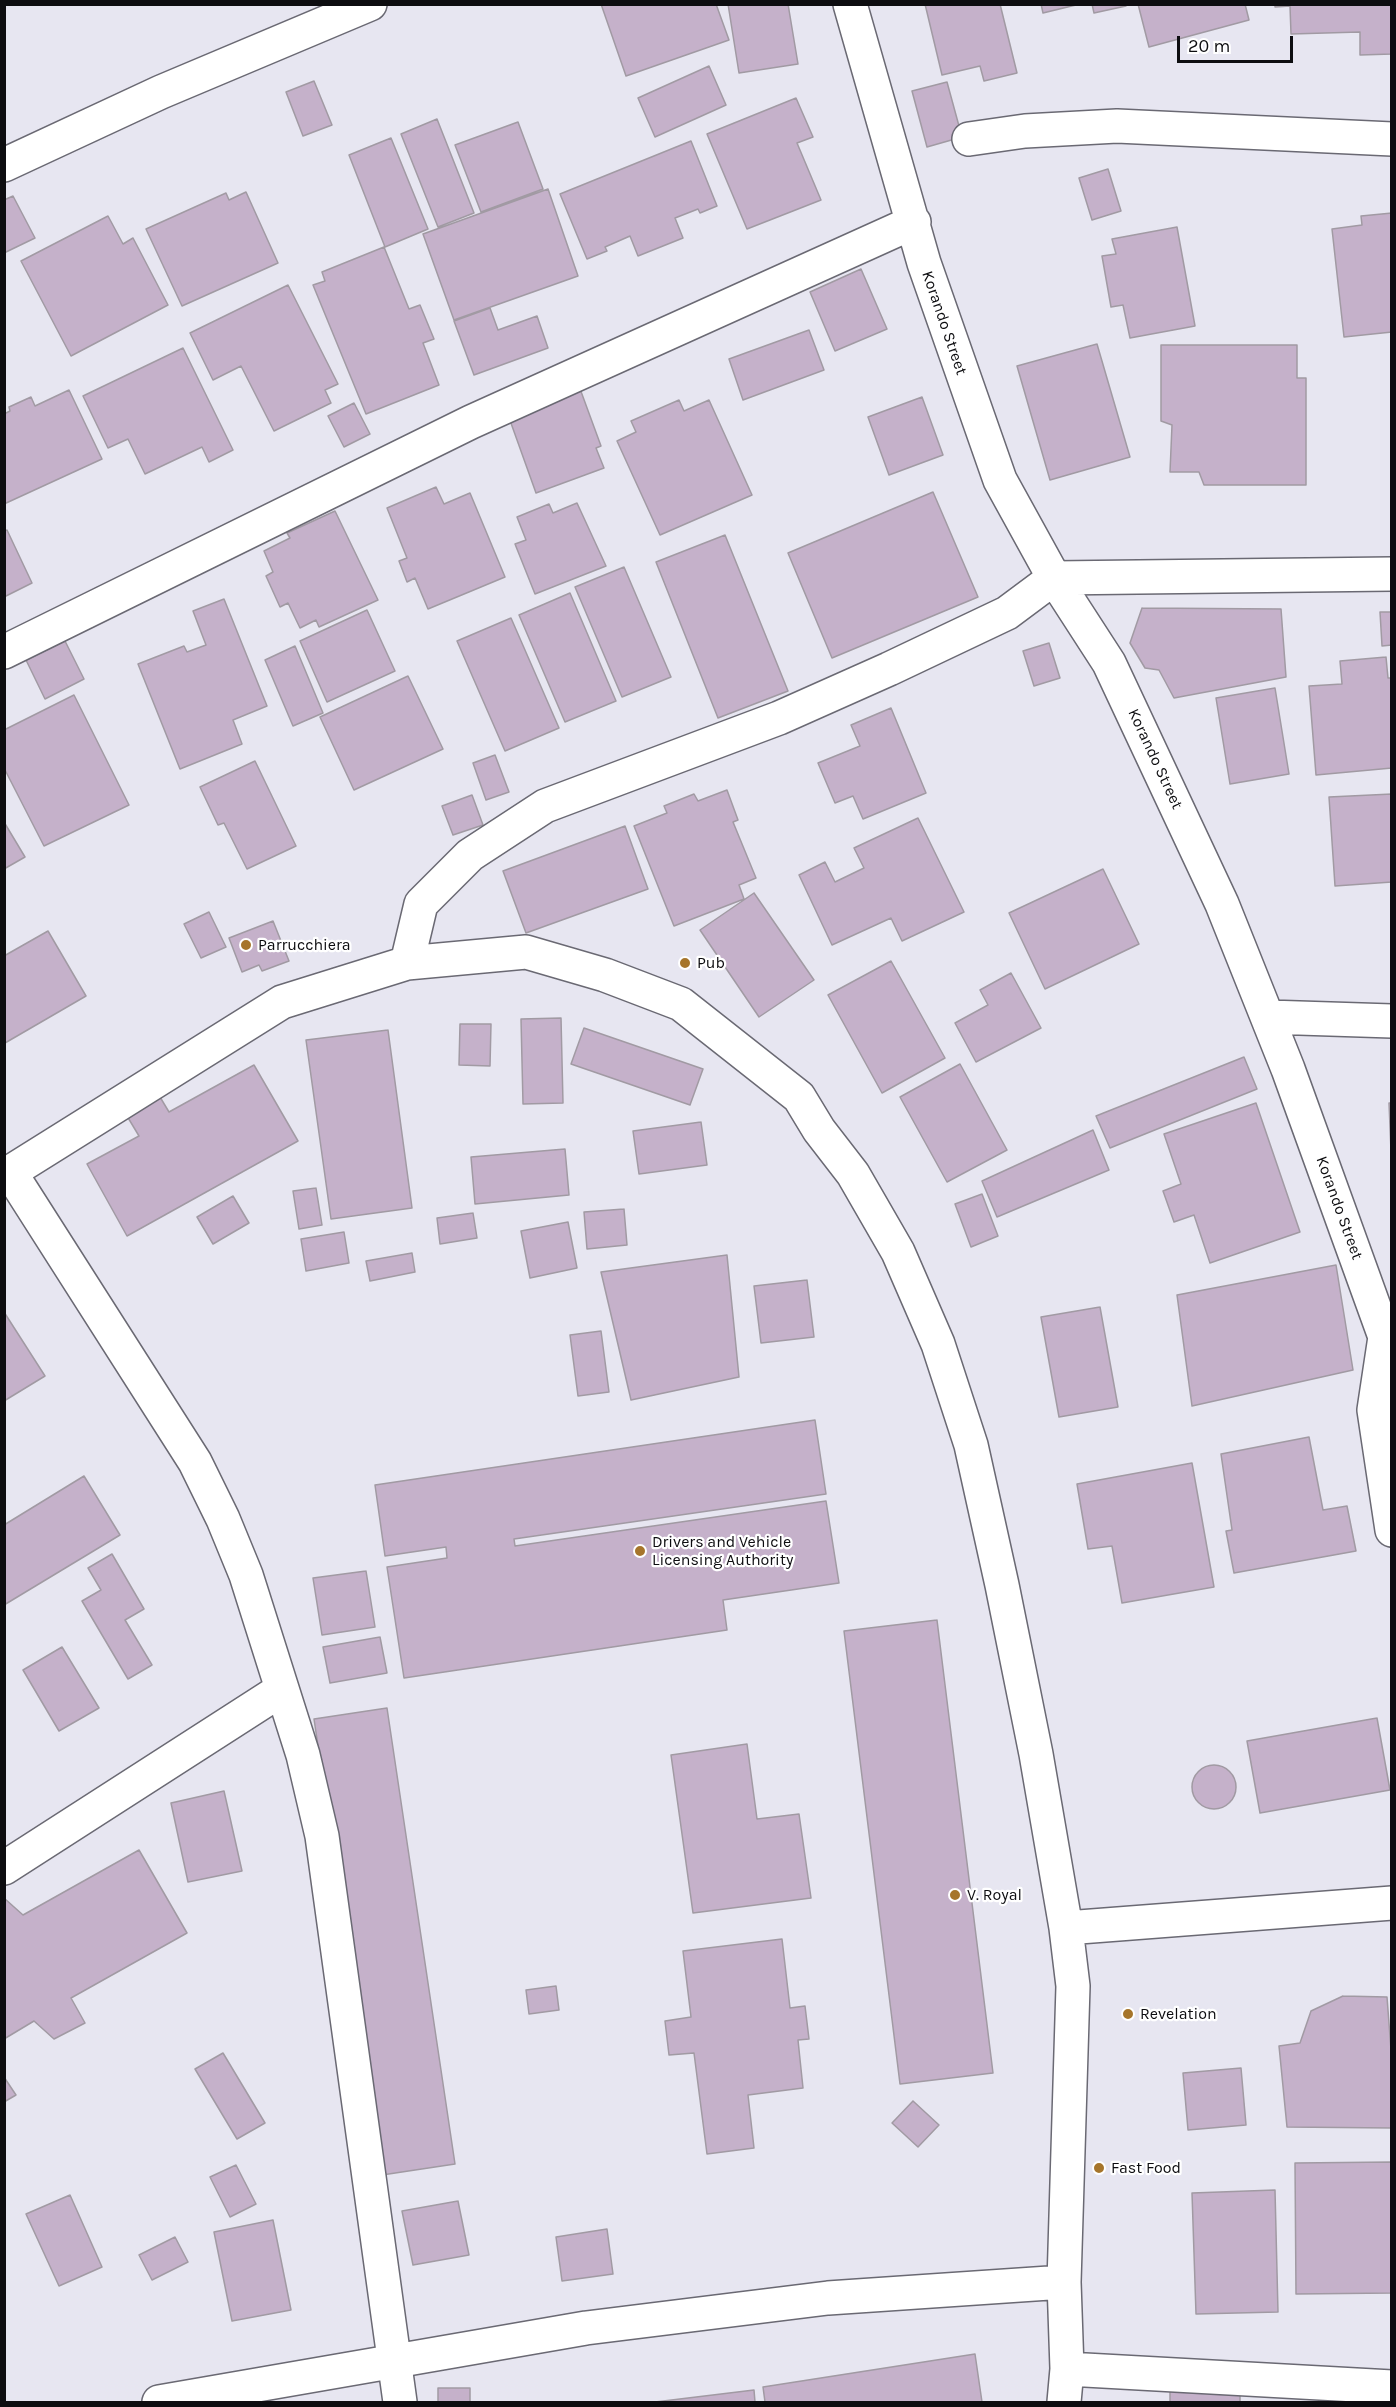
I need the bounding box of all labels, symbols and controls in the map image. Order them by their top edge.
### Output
scale bar [1180,24,1296,62]
text: 20 m [1188,35,1230,57]
street label: Korando Street [917,269,971,377]
street label: Korando Street [1123,706,1187,812]
place label: Parrucchiera [258,935,351,955]
marker: Parrucchiera [239,938,253,952]
place label: Pub [697,953,725,973]
marker: Pub [678,956,692,970]
street label: Korando Street [1311,1154,1367,1262]
place label: Drivers and Vehicle Licensing Authority [652,1532,793,1570]
marker: Drivers and Vehicle Licensing Authority [633,1544,647,1558]
place label: V. Royal [967,1885,1022,1905]
marker: V. Royal [948,1888,962,1902]
place label: Revelation [1140,2004,1217,2024]
marker: Revelation [1121,2007,1135,2021]
place label: Fast Food [1111,2158,1181,2178]
marker: Fast Food [1092,2161,1106,2175]

